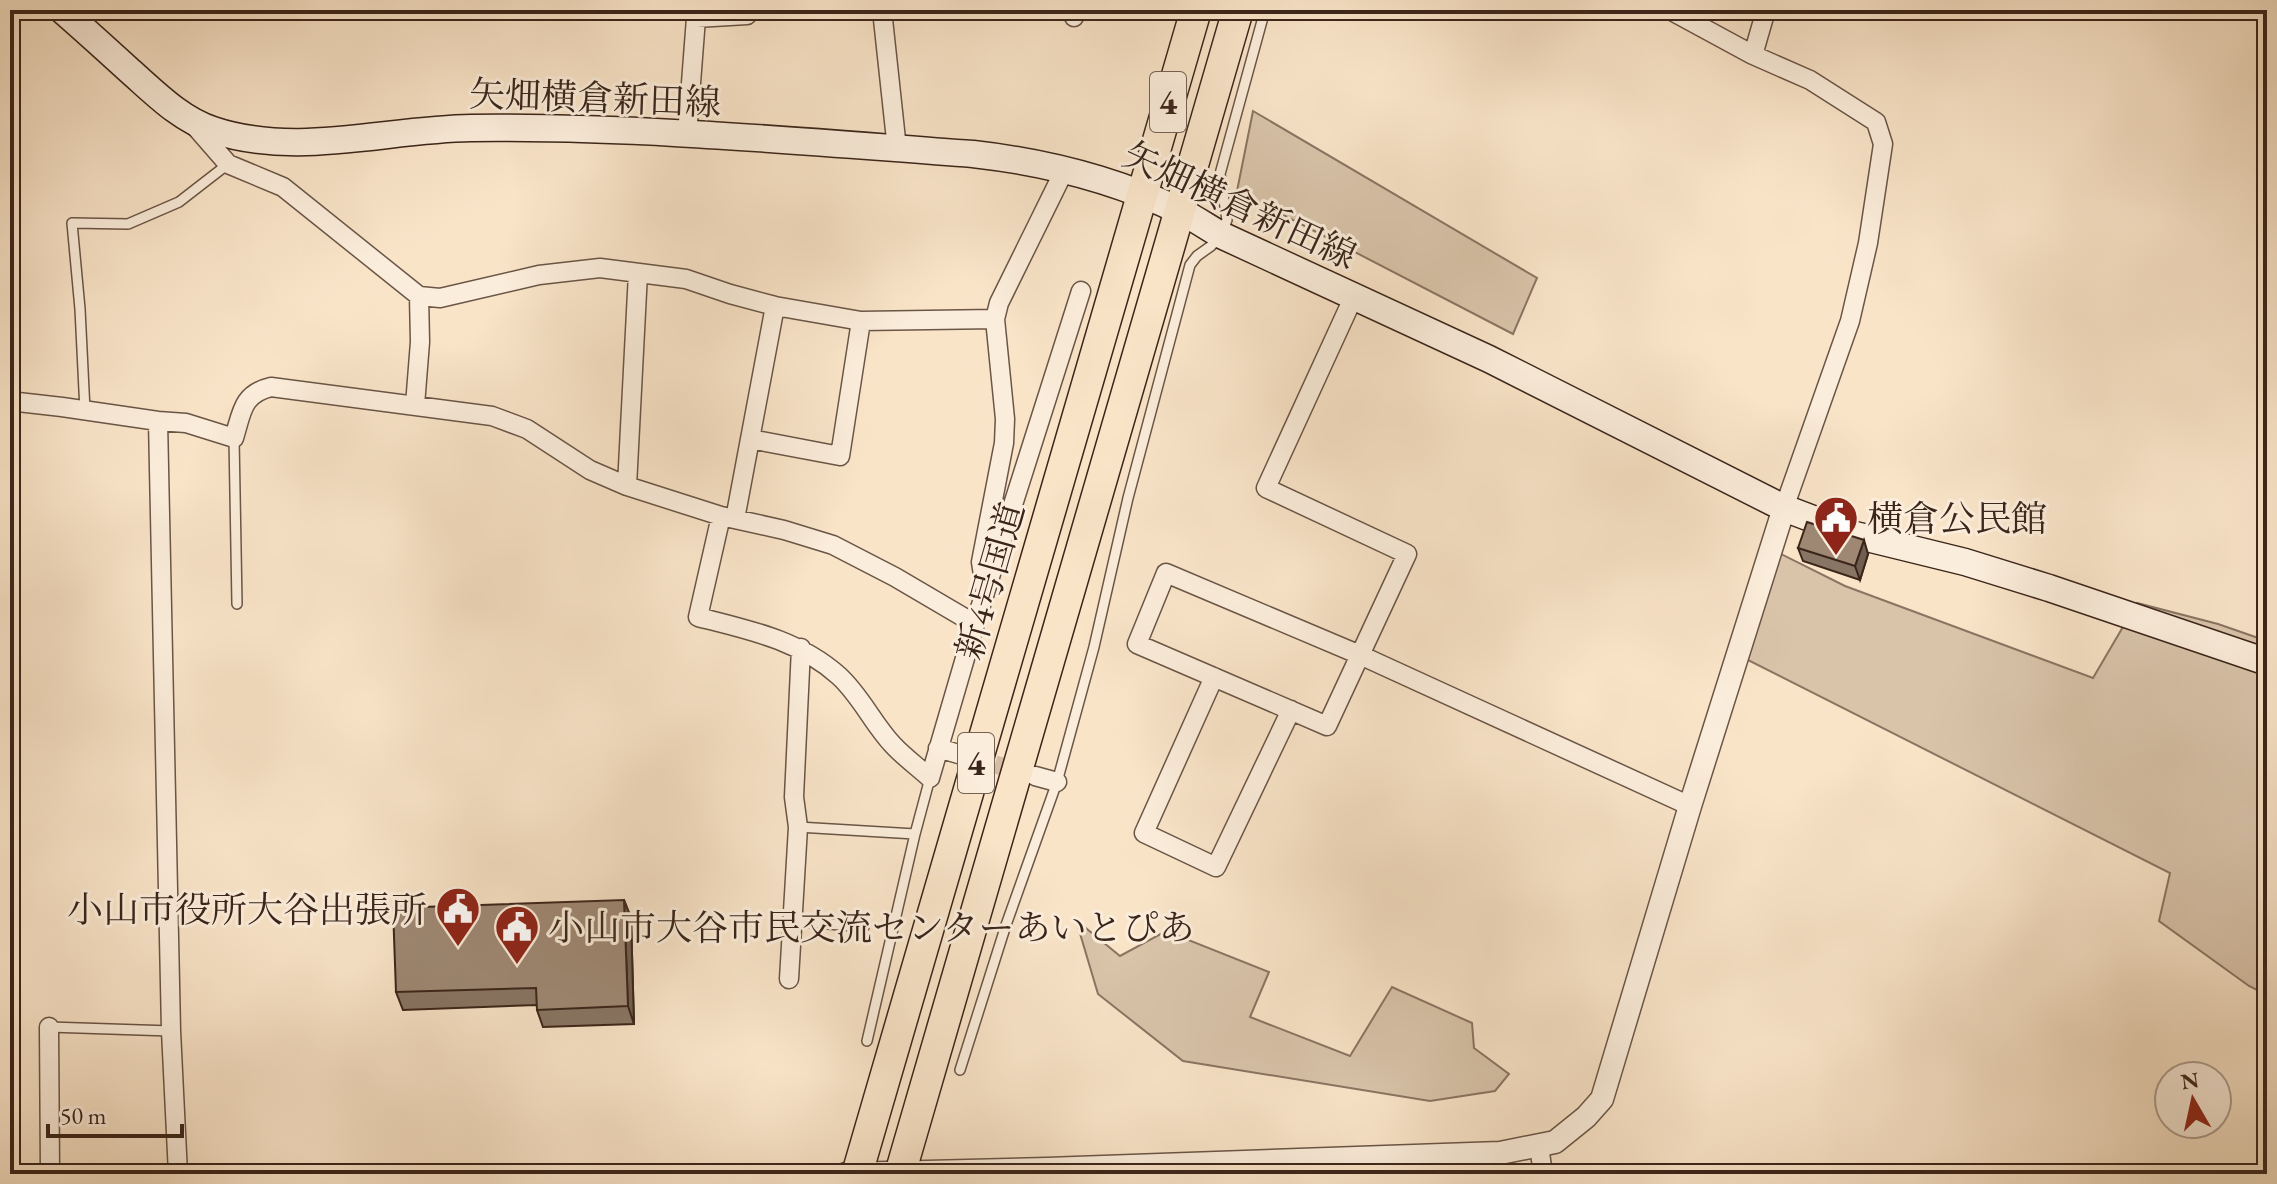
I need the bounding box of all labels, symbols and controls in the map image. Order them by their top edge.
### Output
street label: 矢畑横倉新田線 [468,70,722,126]
road number: 4 [1150,72,1186,132]
street label: 矢畑横倉新田線 [1116,130,1364,280]
public building icon: 横倉公民館 [1812,494,1860,557]
place label: 横倉公民館 [1867,495,2047,542]
street label: 新4号国道 [945,497,1035,665]
road number: 4 [958,733,994,793]
public building icon: 小山市役所大谷出張所 [434,885,482,948]
place label: 小山市役所大谷出張所 [67,886,427,933]
public building icon: 小山市大谷市民交流センターあいとぴあ [493,903,541,966]
place label: 小山市大谷市民交流センターあいとぴあ [548,904,1195,951]
north arrow [2153,1060,2233,1140]
text: N [2179,1065,2201,1096]
scale bar [48,1088,182,1138]
text: 50 m [60,1100,107,1131]

